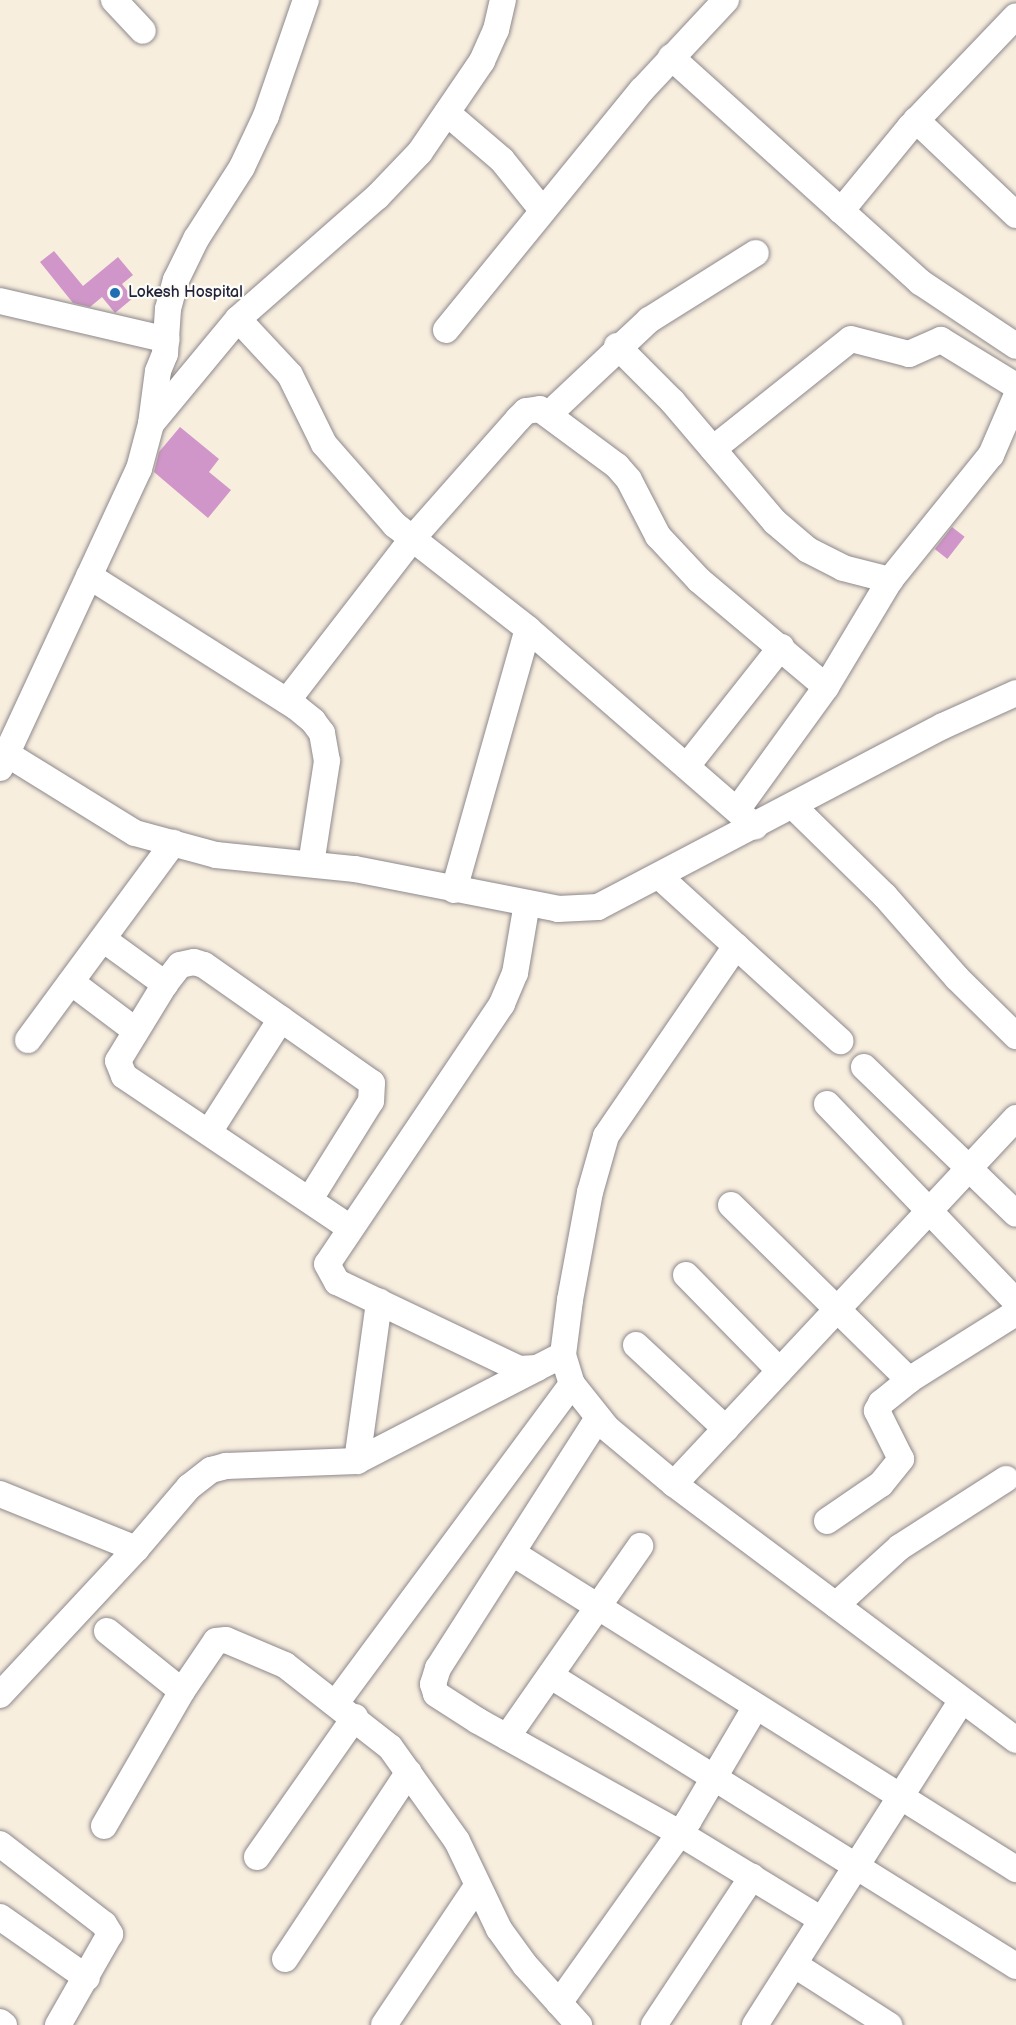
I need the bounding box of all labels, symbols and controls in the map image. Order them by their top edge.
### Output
place label: Lokesh Hospital [128,283,243,303]
marker: Lokesh Hospital [106,284,124,302]

